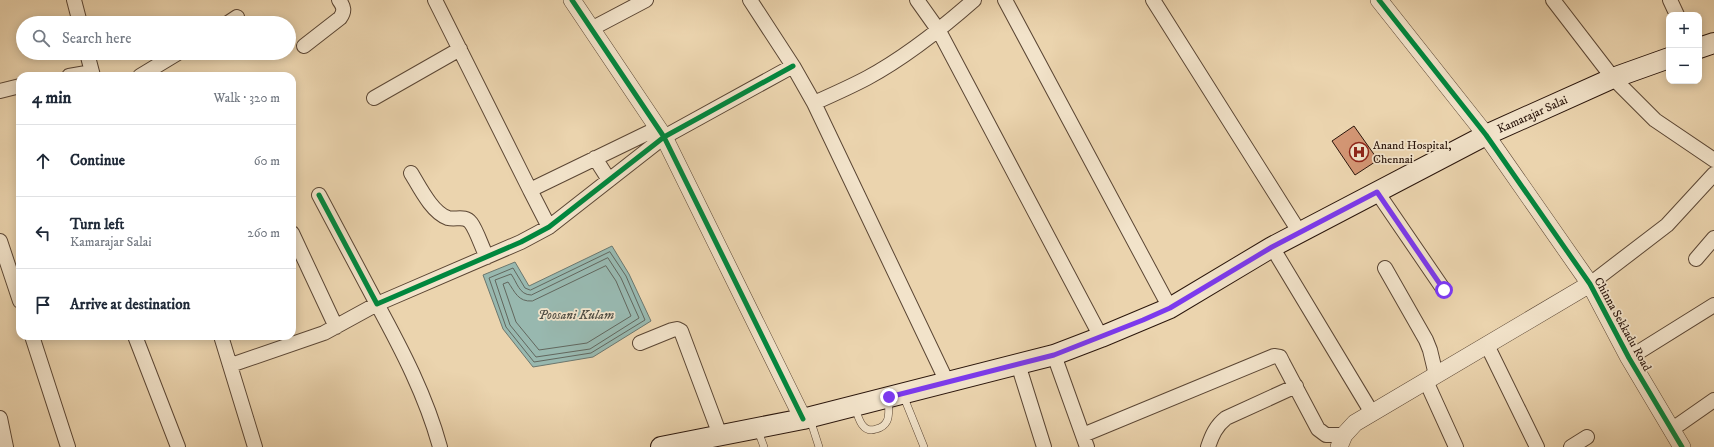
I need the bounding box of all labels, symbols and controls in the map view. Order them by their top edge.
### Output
map controls [1666,12,1702,84]
button: + [1666,12,1702,48]
search box [16,16,296,60]
icon: search [30,27,52,49]
text: Search here [62,29,131,48]
button: − [1666,48,1702,84]
text: 4 min [32,87,71,109]
text: Walk · 320 m [214,90,280,106]
street label: Kamarajar Salai [1495,92,1570,137]
place label: Anand Hospital, Chennai [1373,138,1452,167]
hospital icon: Anand Hospital, Chennai [1348,141,1370,163]
icon: ahead [32,150,54,172]
text: Continue [70,151,125,170]
text: 60 m [254,153,280,169]
text: Turn left [70,215,124,234]
icon: left [32,222,54,244]
text: 260 m [247,225,280,241]
text: Kamarajar Salai [70,234,152,250]
street label: Chinna Sekkadu Road [1591,275,1655,374]
route start [1435,281,1453,299]
icon: arrive [32,294,54,316]
text: Arrive at destination [70,295,190,314]
water label: Poosani Kulam [538,307,614,323]
route end [880,388,898,406]

